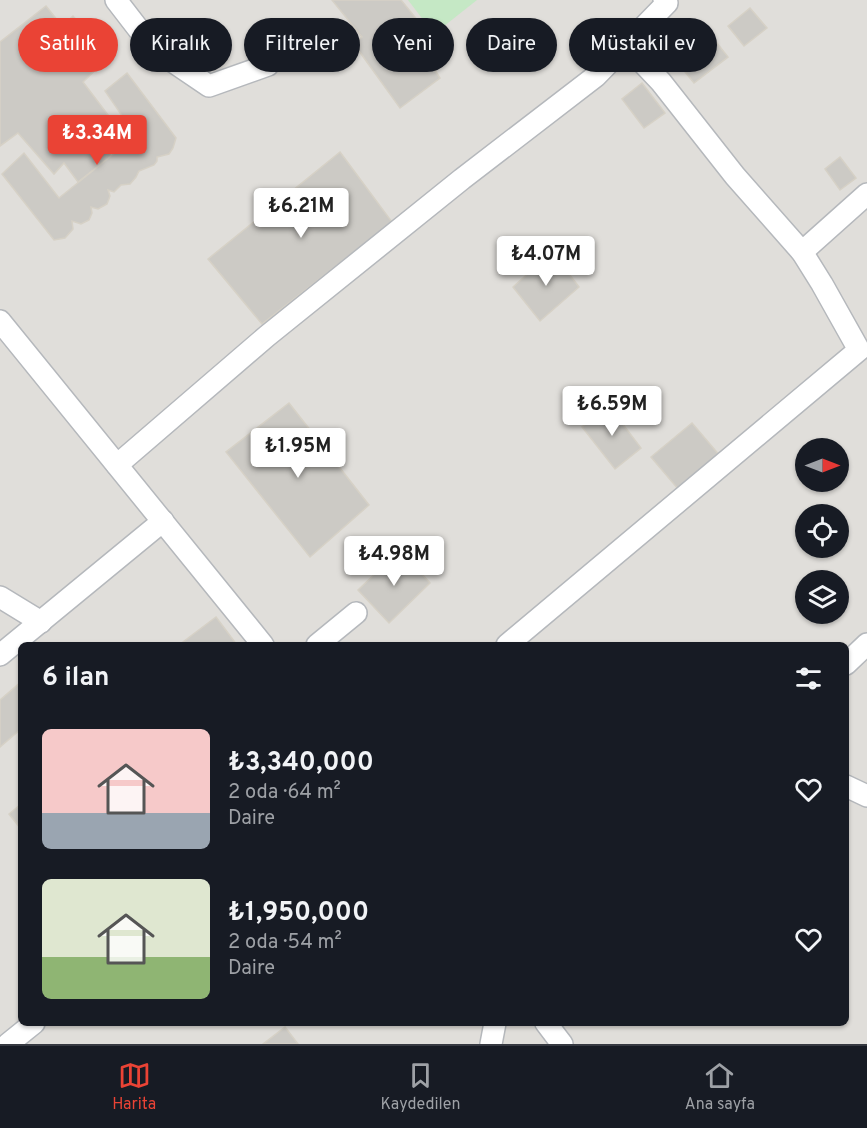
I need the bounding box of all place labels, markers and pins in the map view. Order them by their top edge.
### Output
pin: ₺3.34M [48,115,146,166]
pin: ₺6.21M [252,188,350,239]
pin: ₺4.07M [497,236,595,287]
pin: ₺6.59M [563,386,661,437]
pin: ₺1.95M [249,428,347,479]
pin: ₺4.98M [345,536,443,587]

